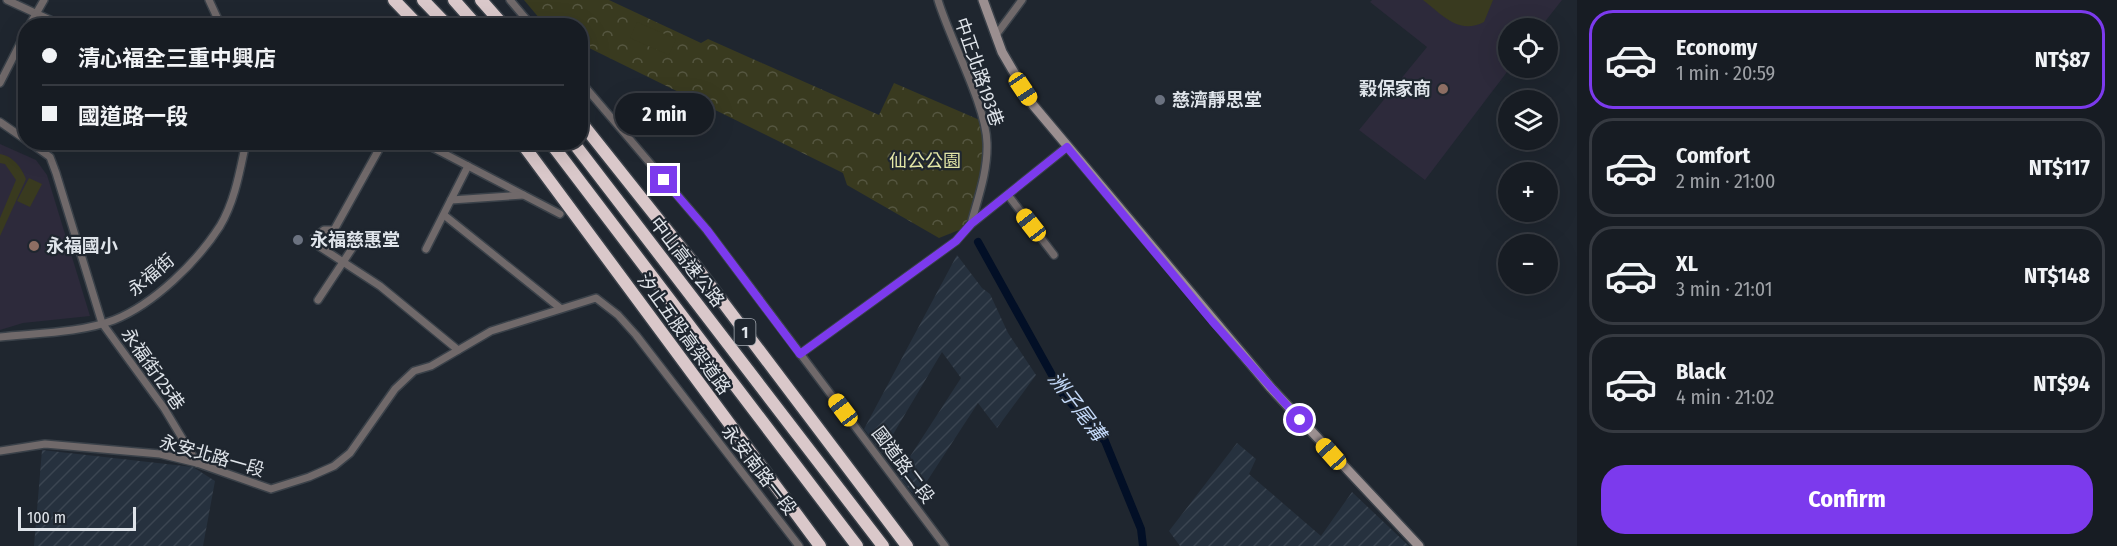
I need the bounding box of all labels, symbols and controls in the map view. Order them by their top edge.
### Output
street label: 中正北路193巷 [950,15,1008,129]
map controls [1498,18,1558,294]
button: locate [1498,18,1558,78]
icon: car [1604,33,1658,87]
text: Economy [1676,34,1757,61]
text: 清心福全三重中興店 [78,45,276,72]
text: NT$87 [2035,46,2090,73]
text: 1 min · 20:59 [1676,61,1775,85]
car [1005,69,1041,109]
place label: 穀保家商 [1359,78,1431,100]
marker: 穀保家商 [1436,82,1450,96]
place label: 慈濟靜思堂 [1172,89,1262,111]
button: layers [1498,90,1558,150]
callout: 2 min [614,93,714,135]
marker: 慈濟靜思堂 [1153,93,1167,107]
text: 2 min [642,102,687,126]
text: 國道路一段 [78,103,188,130]
icon: car [1604,141,1658,195]
text: Comfort [1676,142,1750,169]
park label: 仙公公園 [889,150,961,172]
text: NT$117 [2029,154,2090,181]
button: + [1498,162,1558,222]
route end [650,166,677,193]
text: 2 min · 21:00 [1676,169,1775,193]
car [1013,205,1049,245]
street label: 中山高速公路 [645,213,729,311]
place label: 永福慈惠堂 [310,229,400,251]
marker: 永福慈惠堂 [291,233,305,247]
button: − [1498,234,1558,294]
place label: 永福國小 [46,235,118,257]
marker: 永福國小 [27,239,41,253]
street label: 永福街 [123,249,179,301]
icon: car [1604,249,1658,303]
text: XL [1676,250,1698,277]
text: NT$148 [2024,262,2090,289]
street label: 汐止五股高架道路 [633,269,735,399]
text: 3 min · 21:01 [1676,277,1772,301]
road number: 1 [734,319,756,345]
street label: 永福街125巷 [117,324,189,414]
icon: car [1604,357,1658,411]
text: Black [1676,358,1726,385]
water label: 洲子尾溝 [1043,367,1112,448]
text: NT$94 [2033,370,2090,397]
text: 4 min · 21:02 [1676,385,1774,409]
car [825,390,861,430]
route start [1286,406,1313,433]
street label: 永安南路一段 [717,421,801,519]
street label: 國道路二段 [867,422,939,508]
street label: 永安北路一段 [157,431,267,481]
car [1312,435,1350,473]
button: Confirm [1601,465,2093,534]
scale bar [18,504,136,532]
text: 100 m [27,508,66,527]

